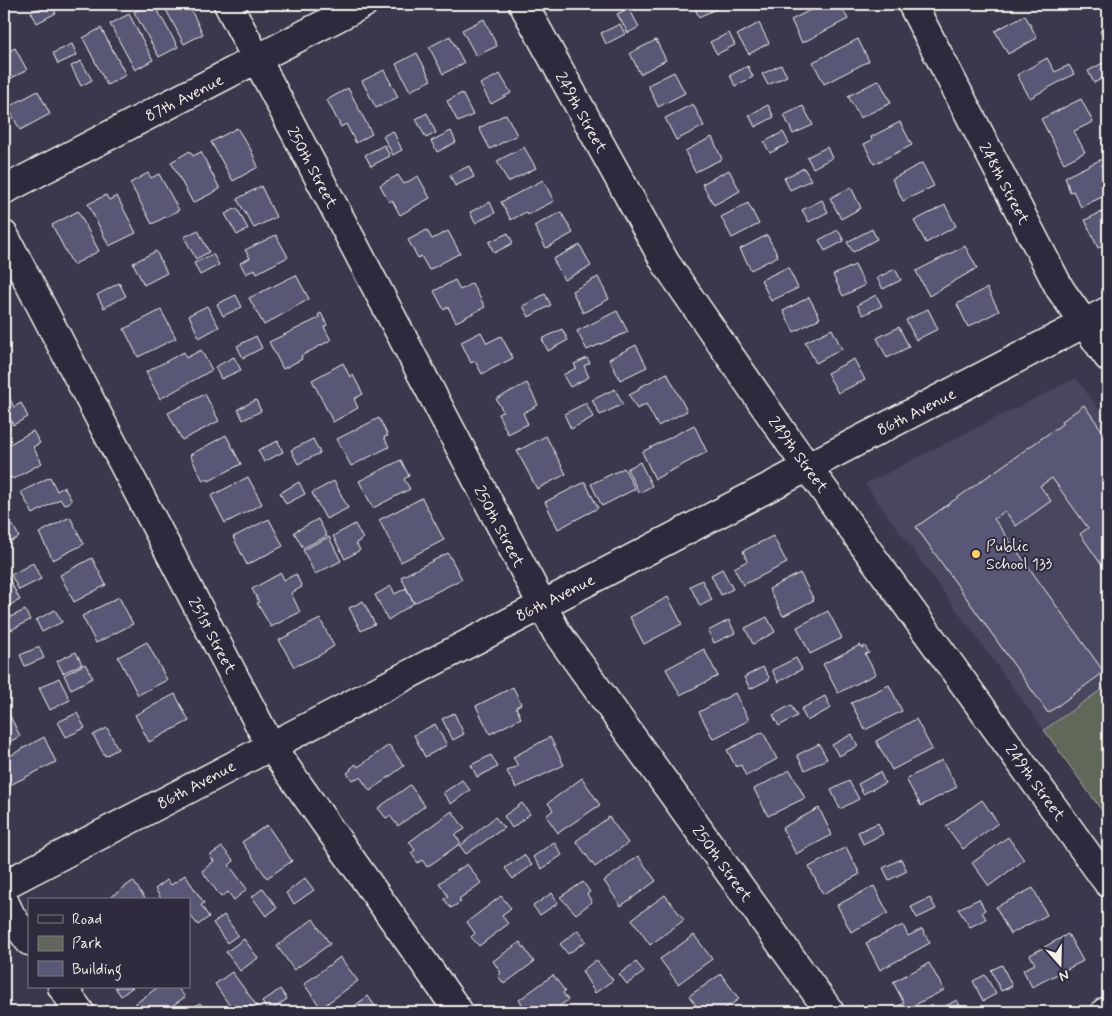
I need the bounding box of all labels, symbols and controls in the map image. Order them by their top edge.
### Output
street label: 249th Street [550,68,612,158]
street label: 87th Avenue [142,70,227,127]
street label: 250th Street [281,123,342,213]
street label: 248th Street [973,139,1034,229]
street label: 86th Avenue [874,383,960,441]
street label: 249th Street [763,412,833,498]
street label: 250th Street [468,482,529,572]
place label: Public School 133 [986,536,1053,575]
marker: Public School 133 [970,548,982,560]
street label: 86th Avenue [513,569,599,627]
street label: 251st Street [183,594,241,678]
street label: 249th Street [1000,740,1070,826]
street label: 86th Avenue [154,756,240,815]
street label: 250th Street [687,821,757,907]
legend [28,898,190,988]
text: Road [72,910,102,930]
text: Park [72,934,102,954]
north arrow [1034,938,1084,988]
text: Building [72,960,122,981]
text: N [1057,965,1072,985]

